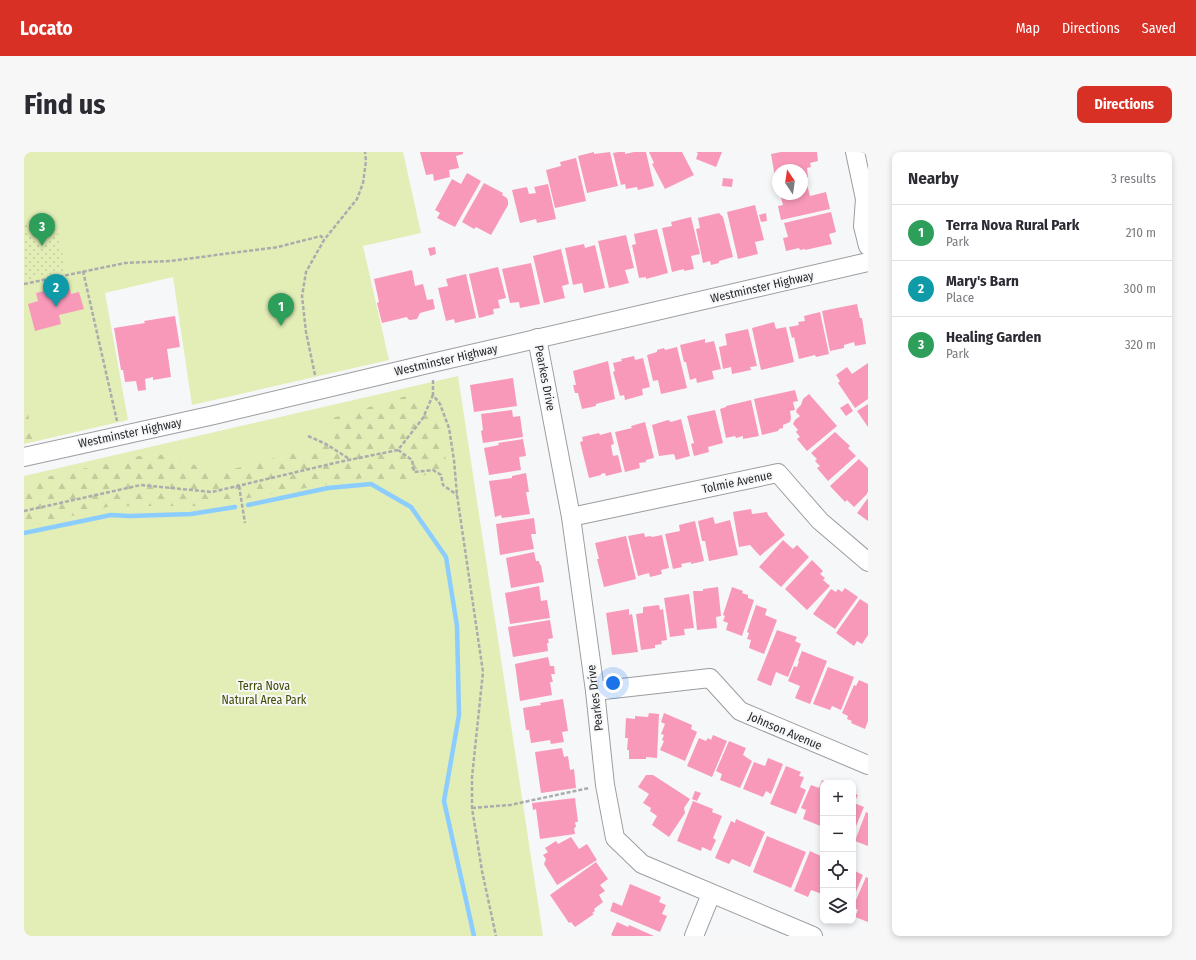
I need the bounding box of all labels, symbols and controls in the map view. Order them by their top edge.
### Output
text: Locato [20,17,73,40]
text: Map [1016,20,1040,37]
text: Directions [1062,20,1120,37]
text: Saved [1142,20,1176,37]
button: Directions [1077,86,1172,123]
text: Find us [24,88,106,121]
north arrow [772,164,808,200]
text: Nearby [908,168,959,189]
text: 3 results [1111,171,1156,186]
pin: 3 [29,213,55,246]
text: Terra Nova Rural Park [946,216,1079,234]
text: 1 [918,225,924,240]
text: 210 m [1126,225,1156,240]
text: Park [946,234,969,249]
street label: Westminster Highway [709,268,815,306]
text: Mary's Barn [946,272,1019,290]
pin: 2 [43,274,69,307]
text: 2 [918,281,924,296]
text: 300 m [1124,281,1156,296]
text: Place [946,290,974,305]
pin: 1 [268,293,294,326]
text: Healing Garden [946,328,1041,346]
text: 3 [918,337,924,352]
text: 320 m [1125,337,1156,352]
street label: Westminster Highway [393,341,499,379]
street label: Pearkes Drive [532,344,558,412]
text: Park [946,346,969,361]
street label: Westminster Highway [77,415,184,451]
street label: Tolmie Avenue [701,468,773,496]
street label: Pearkes Drive [584,664,606,732]
your location [603,673,623,693]
park label: Terra Nova Natural Area Park [222,679,307,707]
street label: Johnson Avenue [746,709,824,753]
map controls [820,780,856,924]
button: + [820,780,856,816]
button: − [820,816,856,852]
button: locate [820,852,856,888]
button: layers [820,888,856,924]

